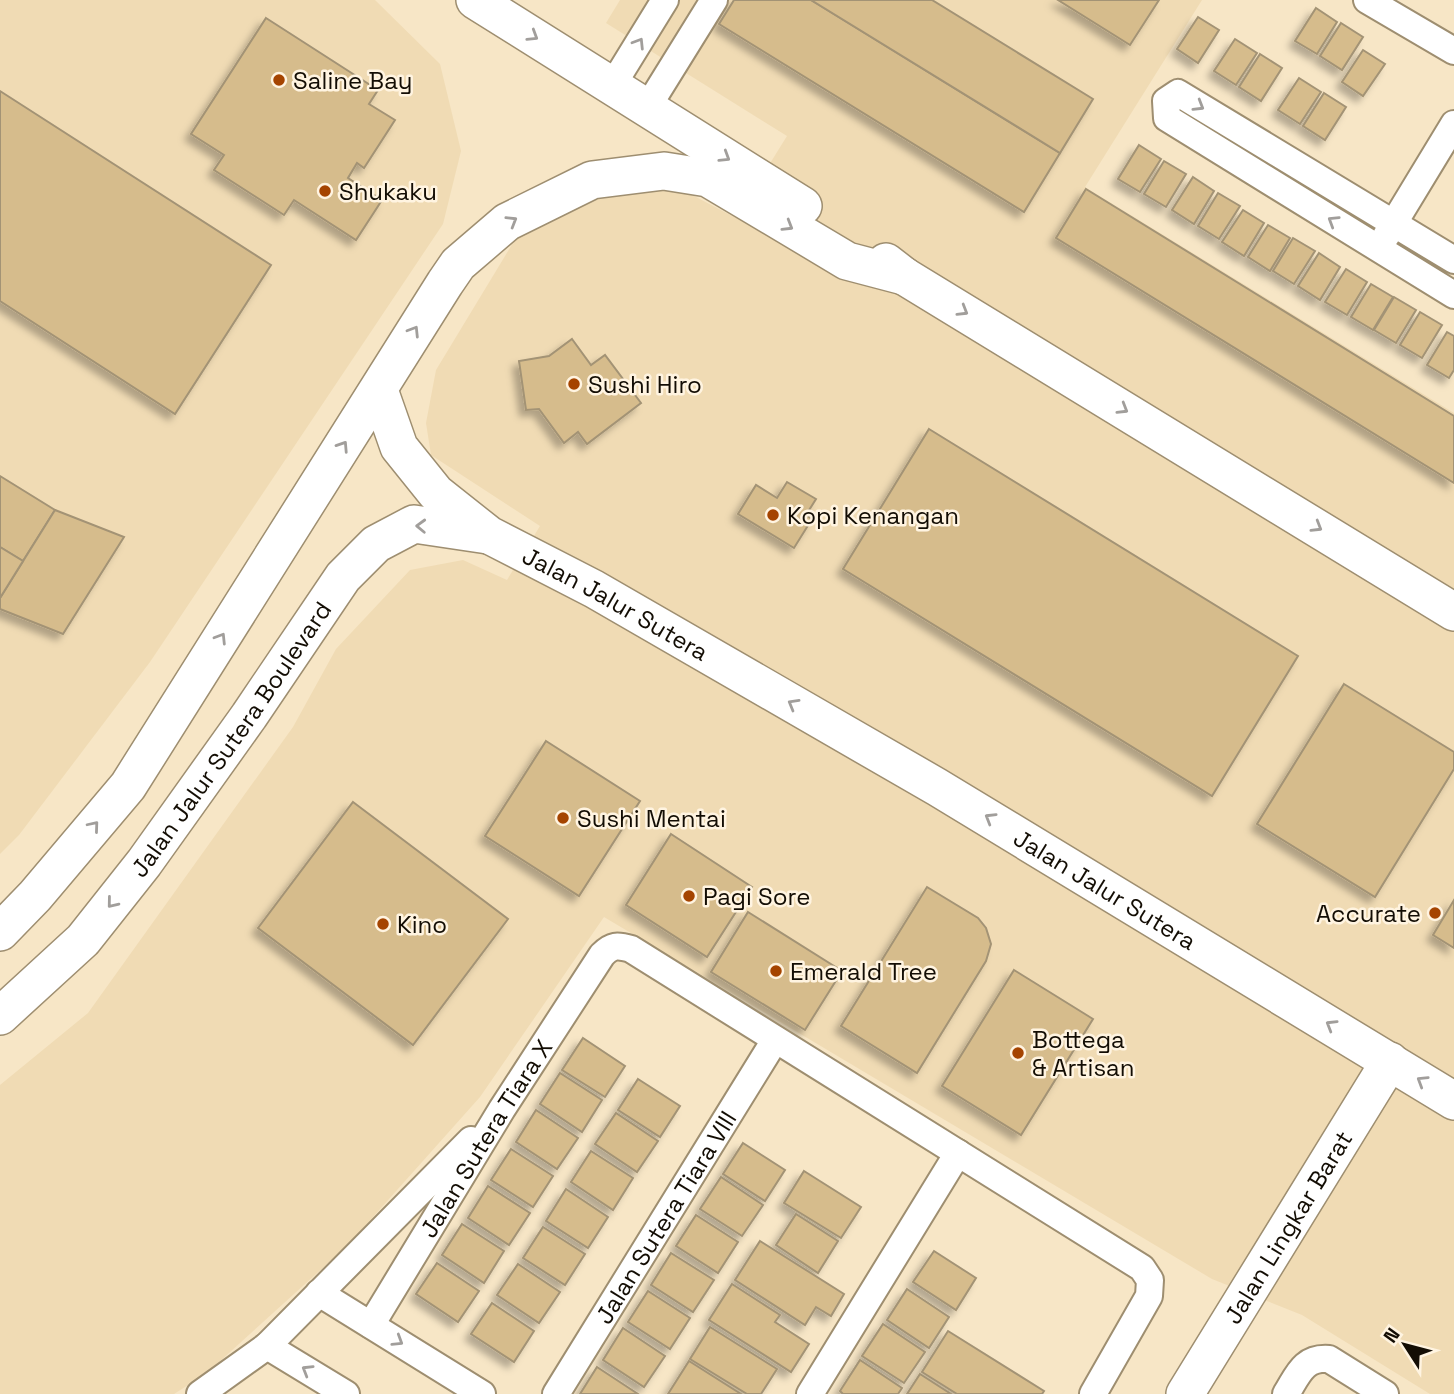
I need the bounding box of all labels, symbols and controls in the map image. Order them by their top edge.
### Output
one-way arrow [525,28,538,41]
one-way arrow [630,38,643,51]
place label: Saline Bay [293,65,412,96]
marker: Saline Bay [271,72,287,88]
one-way arrow [1192,97,1205,110]
one-way arrow [718,149,731,162]
place label: Shukaku [339,176,437,207]
marker: Shukaku [317,183,333,199]
one-way arrow [504,216,517,229]
one-way arrow [1328,216,1341,229]
one-way arrow [781,218,794,231]
one-way arrow [955,303,968,316]
one-way arrow [405,325,418,338]
place label: Sushi Hiro [588,369,702,400]
marker: Sushi Hiro [566,376,582,392]
one-way arrow [1115,400,1128,413]
one-way arrow [335,440,348,453]
place label: Kopi Kenangan [787,500,959,531]
marker: Kopi Kenangan [765,507,781,523]
one-way arrow [1309,518,1322,531]
one-way arrow [416,519,427,534]
street label: Jalan Jalur Sutera [517,539,714,667]
street label: Jalan Jalur Sutera Boulevard [123,595,338,883]
one-way arrow [213,632,226,645]
one-way arrow [788,699,801,712]
place label: Sushi Mentai [577,803,726,834]
marker: Sushi Mentai [555,810,571,826]
one-way arrow [985,814,998,827]
one-way arrow [86,821,98,834]
street label: Jalan Jalur Sutera [1008,822,1202,957]
place label: Pagi Sore [703,881,810,912]
marker: Pagi Sore [681,888,697,904]
one-way arrow [108,895,120,908]
place label: Accurate [1316,898,1421,929]
marker: Accurate [1427,905,1443,921]
place label: Kino [397,909,447,940]
marker: Kino [375,916,391,932]
place label: Emerald Tree [790,956,937,987]
marker: Emerald Tree [768,963,784,979]
one-way arrow [1326,1021,1339,1034]
place label: Bottega & Artisan [1032,1024,1135,1083]
street label: Jalan Sutera Tiara X [412,1033,559,1243]
marker: Bottega & Artisan [1010,1045,1026,1061]
one-way arrow [1416,1076,1429,1089]
street label: Jalan Sutera Tiara VIII [588,1105,743,1329]
street label: Jalan Lingkar Barat [1217,1125,1359,1329]
north arrow [1370,1310,1440,1380]
text: N [1378,1323,1406,1348]
one-way arrow [390,1333,403,1346]
one-way arrow [301,1366,314,1379]

